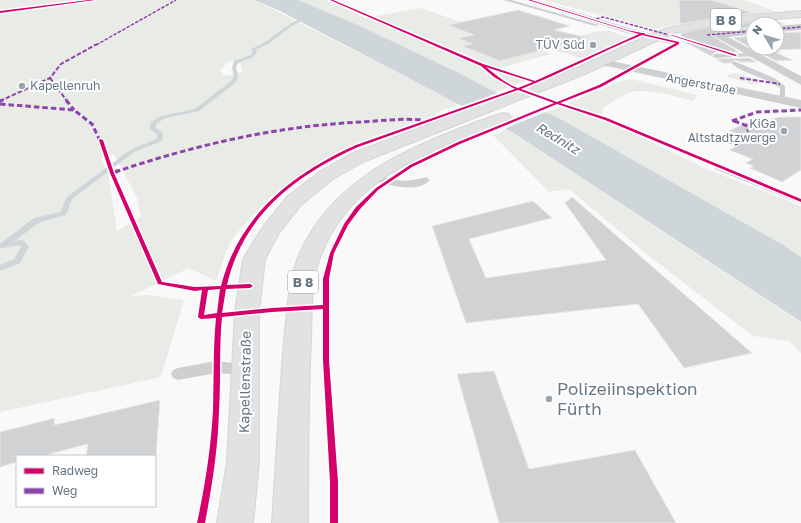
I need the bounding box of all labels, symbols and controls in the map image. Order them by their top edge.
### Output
road number: B 8 [711,9,741,31]
north arrow [745,16,785,56]
text: N [749,22,764,37]
place label: TÜV Süd [535,37,585,52]
marker: TÜV Süd [588,40,598,50]
street label: Angerstraße [665,69,737,98]
place label: Kapellenruh [30,78,101,93]
marker: Kapellenruh [17,81,27,91]
place label: KiGa Altstadtzwerge [688,116,776,145]
water label: Rednitz [533,119,584,158]
marker: KiGa Altstadtzwerge [779,126,789,136]
road number: B 8 [288,271,318,293]
street label: Kapellenstraße [235,331,254,433]
place label: Polizeiinspektion Fürth [557,378,698,419]
marker: Polizeiinspektion Fürth [544,394,554,404]
legend [16,455,156,507]
text: Radweg [52,463,98,478]
text: Weg [52,483,77,498]

